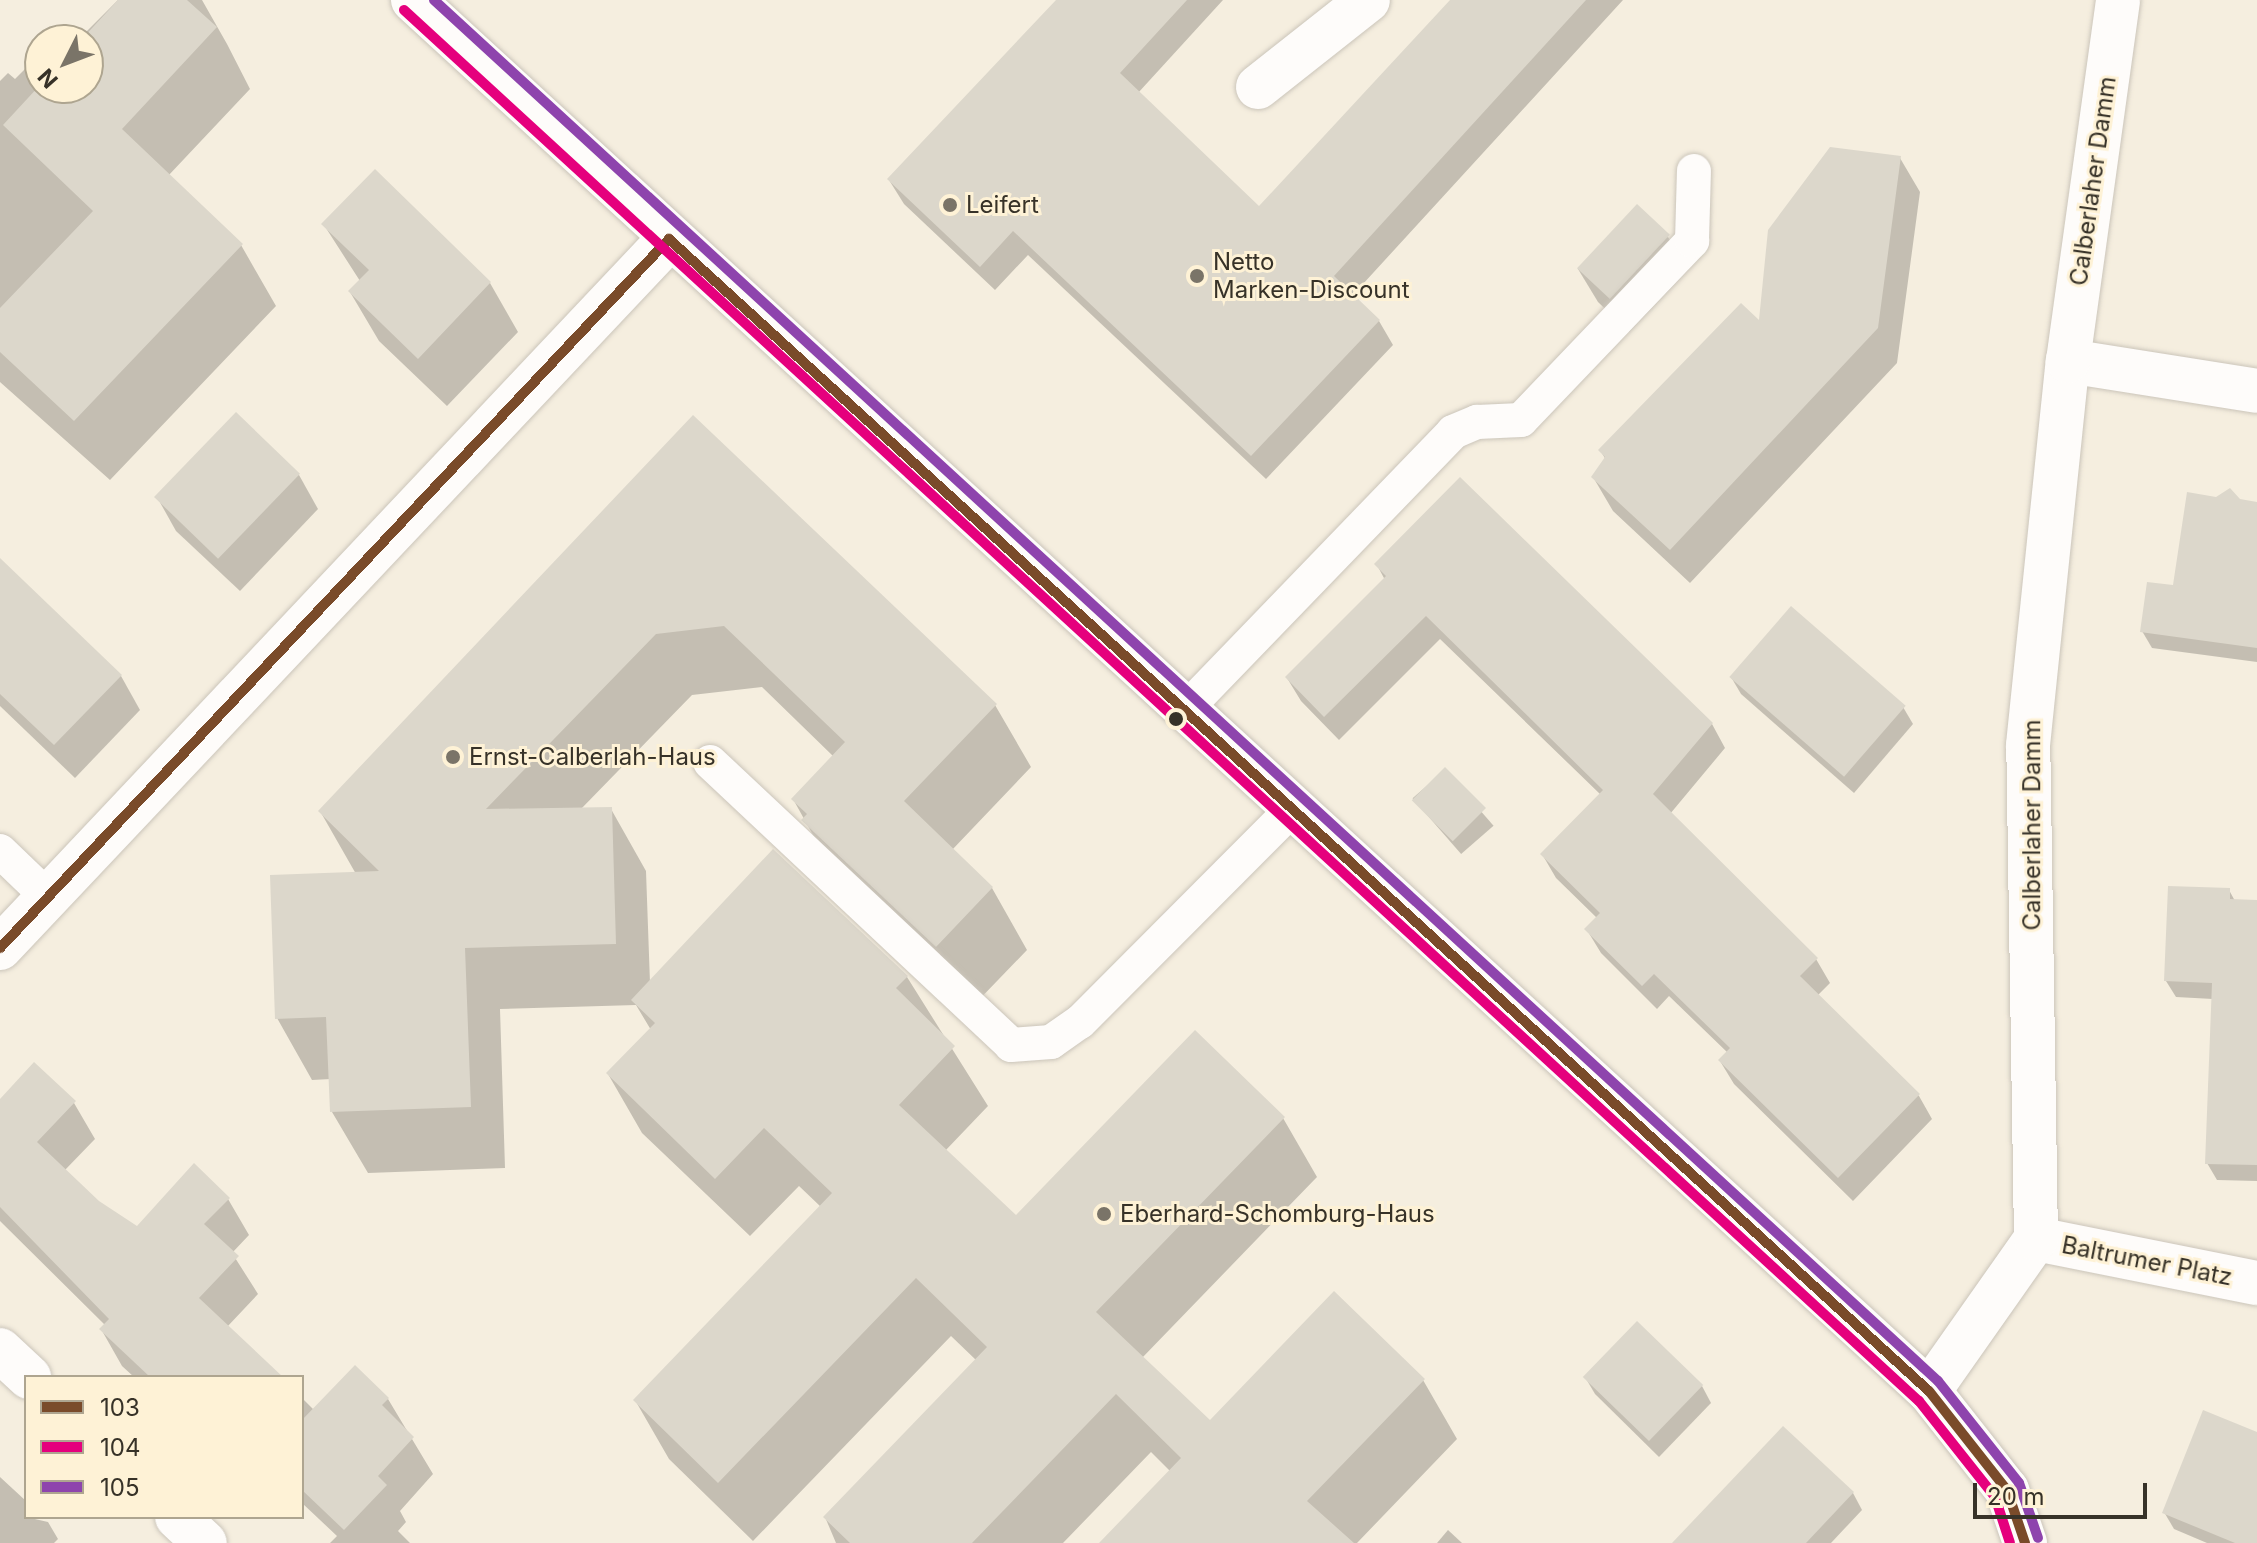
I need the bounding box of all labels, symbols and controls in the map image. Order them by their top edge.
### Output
north arrow [24,24,104,104]
text: N [32,64,63,94]
street label: Calberlaher Damm [2064,75,2122,287]
place label: Leifert [966,191,1039,219]
marker: Leifert [941,196,959,214]
place label: Netto Marken-Discount [1213,248,1410,304]
marker: Netto Marken-Discount [1188,267,1206,285]
unlabelled marker [1168,711,1184,727]
street label: Calberlaher Damm [2018,719,2046,931]
place label: Ernst-Calberlah-Haus [469,743,716,771]
marker: Ernst-Calberlah-Haus [444,748,462,766]
place label: Eberhard-Schomburg-Haus [1120,1200,1435,1228]
marker: Eberhard-Schomburg-Haus [1095,1205,1113,1223]
street label: Baltrumer Platz [2059,1230,2235,1292]
legend [24,1375,304,1519]
text: 103 [100,1393,140,1422]
text: 104 [100,1433,140,1462]
scale bar [1977,1467,2151,1517]
text: 105 [100,1473,140,1502]
text: 20 m [1987,1482,2045,1511]

